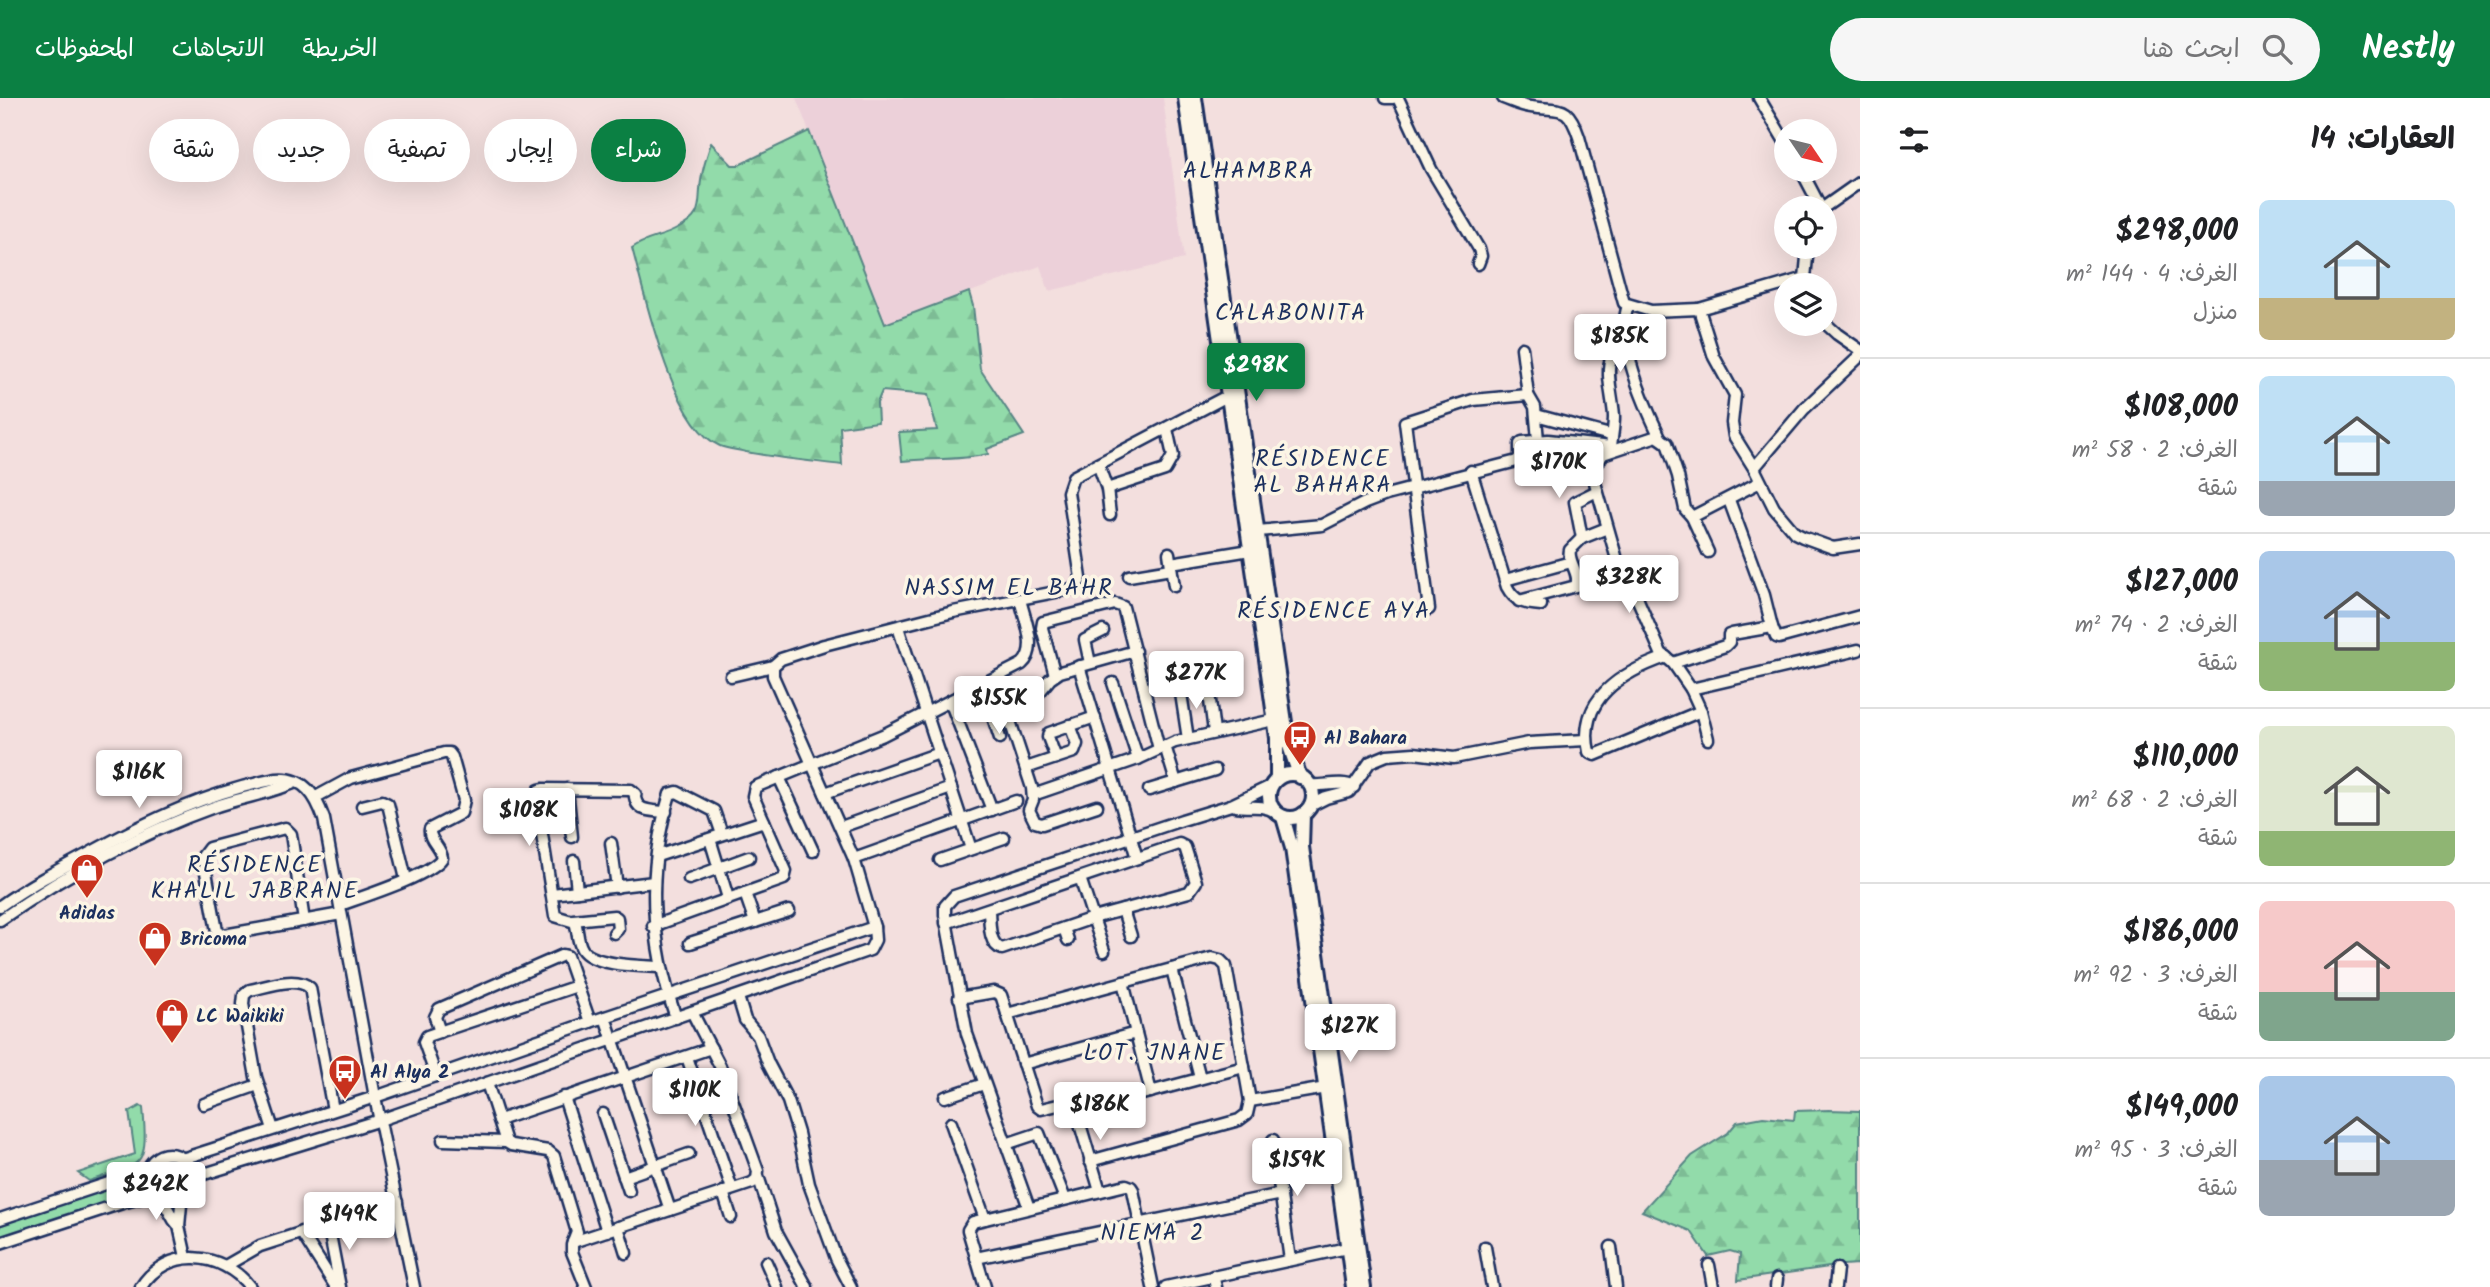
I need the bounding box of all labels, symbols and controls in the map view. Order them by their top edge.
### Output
search box [1830,18,2320,81]
text: Nestly [2362,23,2455,76]
text: ابحث هنا [2142,29,2240,71]
text: المحفوظات [35,30,134,69]
text: الاتجاهات [172,30,265,69]
text: الخريطة [303,30,377,69]
icon: search [2258,30,2296,68]
text: العقارات: 14 [2310,116,2455,164]
chip: شقة [149,119,239,182]
chip: جديد [253,119,350,182]
chip: تصفية [364,119,470,182]
chip: إيجار [484,119,577,182]
chip: شراء [591,119,686,182]
north arrow [1774,119,1838,182]
map controls [1774,119,1837,336]
icon: filters [1895,121,1933,159]
district label: ALHAMBRA [1183,154,1315,190]
button: locate [1774,196,1837,259]
text: $298,000 [2116,208,2238,256]
icon: home [2315,228,2399,312]
text: الغرف: 4 · 144 m² [2066,257,2238,293]
button: layers [1774,273,1837,336]
text: منزل [2193,295,2238,331]
district label: CALABONITA [1215,296,1367,332]
pin: $185K [1571,314,1669,374]
text: $185K [1590,319,1650,355]
pin: $298K [1207,344,1305,403]
text: $298K [1223,348,1289,384]
text: $108,000 [2124,384,2238,432]
icon: home [2315,404,2399,488]
text: الغرف: 2 · 58 m² [2072,433,2238,469]
pin: $170K [1510,440,1608,500]
district label: RÉSIDENCE AL BAHARA [1253,442,1393,504]
text: $170K [1530,445,1588,481]
text: شقة [2198,471,2238,507]
pin: $328K [1580,556,1678,615]
text: $127,000 [2126,559,2238,607]
text: $328K [1595,560,1663,596]
district label: NASSIM EL BAHR [904,571,1114,607]
icon: home [2315,579,2399,663]
district label: RÉSIDENCE AYA [1237,594,1431,630]
text: الغرف: 2 · 74 m² [2075,608,2238,644]
text: شقة [2198,646,2238,682]
pin: $277K [1147,652,1245,711]
text: $277K [1165,656,1227,692]
pin: $155K [950,676,1048,736]
text: $155K [970,681,1028,717]
bus stop icon: Al Bahara [1281,718,1319,767]
place label: Al Bahara [1324,724,1407,754]
text: $110,000 [2133,734,2238,782]
pin: $116K [90,750,188,810]
icon: home [2315,754,2399,838]
text: $116K [112,755,166,791]
text: الغرف: 2 · 68 m² [2072,783,2238,819]
pin: $108K [480,788,578,848]
text: $108K [499,793,559,829]
text: شقة [2198,821,2238,857]
district label: RÉSIDENCE KHALIL JABRANE [151,848,359,910]
shop icon: Adidas [68,851,106,900]
place label: Adidas [59,899,115,929]
text: $186,000 [2123,909,2238,957]
shop icon: Bricoma [136,919,174,968]
place label: Bricoma [180,925,247,955]
icon: home [2315,929,2399,1013]
text: الغرف: 3 · 92 m² [2074,958,2238,994]
shop icon: LC Waikiki [153,996,191,1045]
text: شقة [2198,996,2238,1032]
place label: LC Waikiki [196,1002,285,1032]
pin: $127K [1301,1004,1399,1064]
text: $127K [1321,1009,1379,1045]
district label: LOT. JNANE [1084,1036,1226,1072]
bus stop icon: Al Alya 2 [326,1052,364,1101]
place label: Al Alya 2 [370,1058,449,1088]
pin: $110K [646,1068,744,1128]
text: $110K [668,1073,722,1109]
pin: $186K [1051,1082,1149,1142]
text: $149,000 [2126,1084,2238,1132]
text: $186K [1070,1087,1130,1123]
icon: home [2315,1104,2399,1188]
text: الغرف: 3 · 95 m² [2075,1133,2238,1169]
pin: $159K [1248,1138,1346,1198]
text: $159K [1268,1143,1326,1179]
pin: $242K [107,1162,205,1222]
text: $242K [123,1167,189,1203]
text: شقة [2198,1171,2238,1207]
pin: $149K [300,1192,398,1252]
text: $149K [320,1197,378,1233]
district label: NIEMA 2 [1101,1216,1205,1252]

